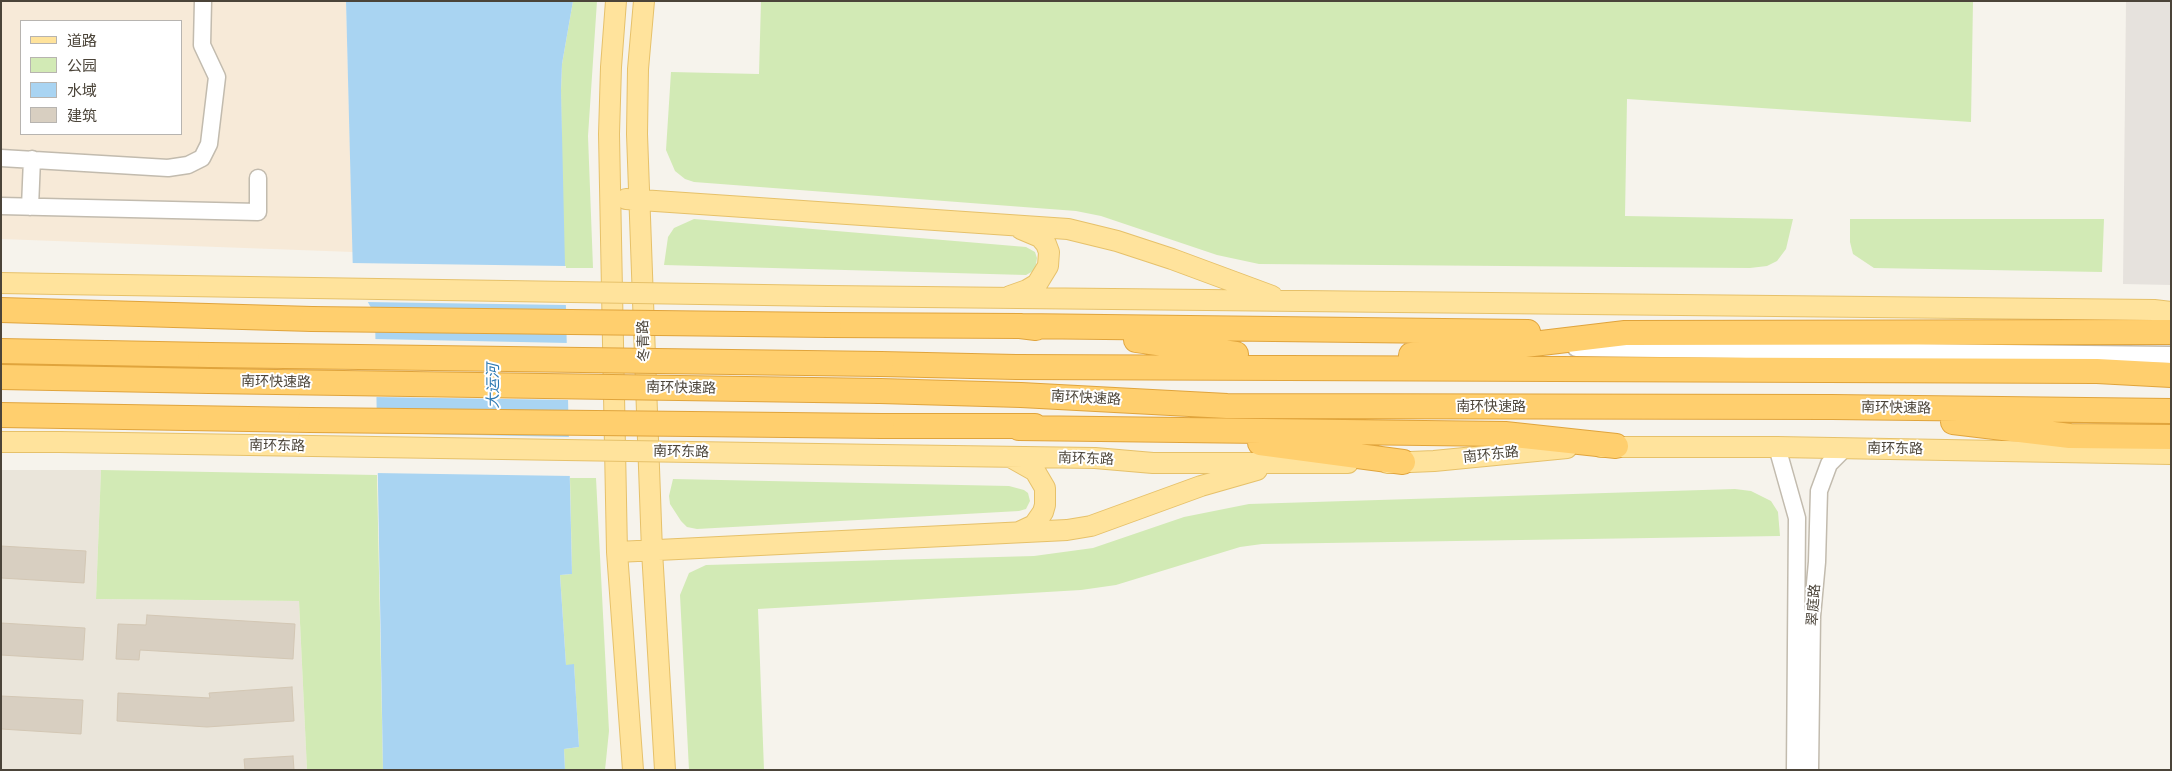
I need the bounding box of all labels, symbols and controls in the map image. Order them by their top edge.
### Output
legend [20,20,182,135]
text: 道路 [67,32,97,50]
text: 公园 [67,57,97,75]
text: 水域 [67,82,97,100]
text: 建筑 [67,107,97,125]
street label: 冬青路 [635,320,653,362]
water label: 大运河 [485,364,503,408]
street label: 南环快速路 [241,373,311,391]
street label: 南环快速路 [646,379,716,397]
street label: 南环快速路 [1051,388,1121,408]
street label: 南环快速路 [1456,399,1526,415]
street label: 南环快速路 [1861,399,1931,417]
street label: 南环东路 [249,437,305,455]
street label: 南环东路 [1867,440,1923,458]
street label: 南环东路 [653,443,709,461]
street label: 南环东路 [1462,444,1520,466]
street label: 南环东路 [1058,450,1114,468]
street label: 翠庭路 [1804,583,1824,627]

